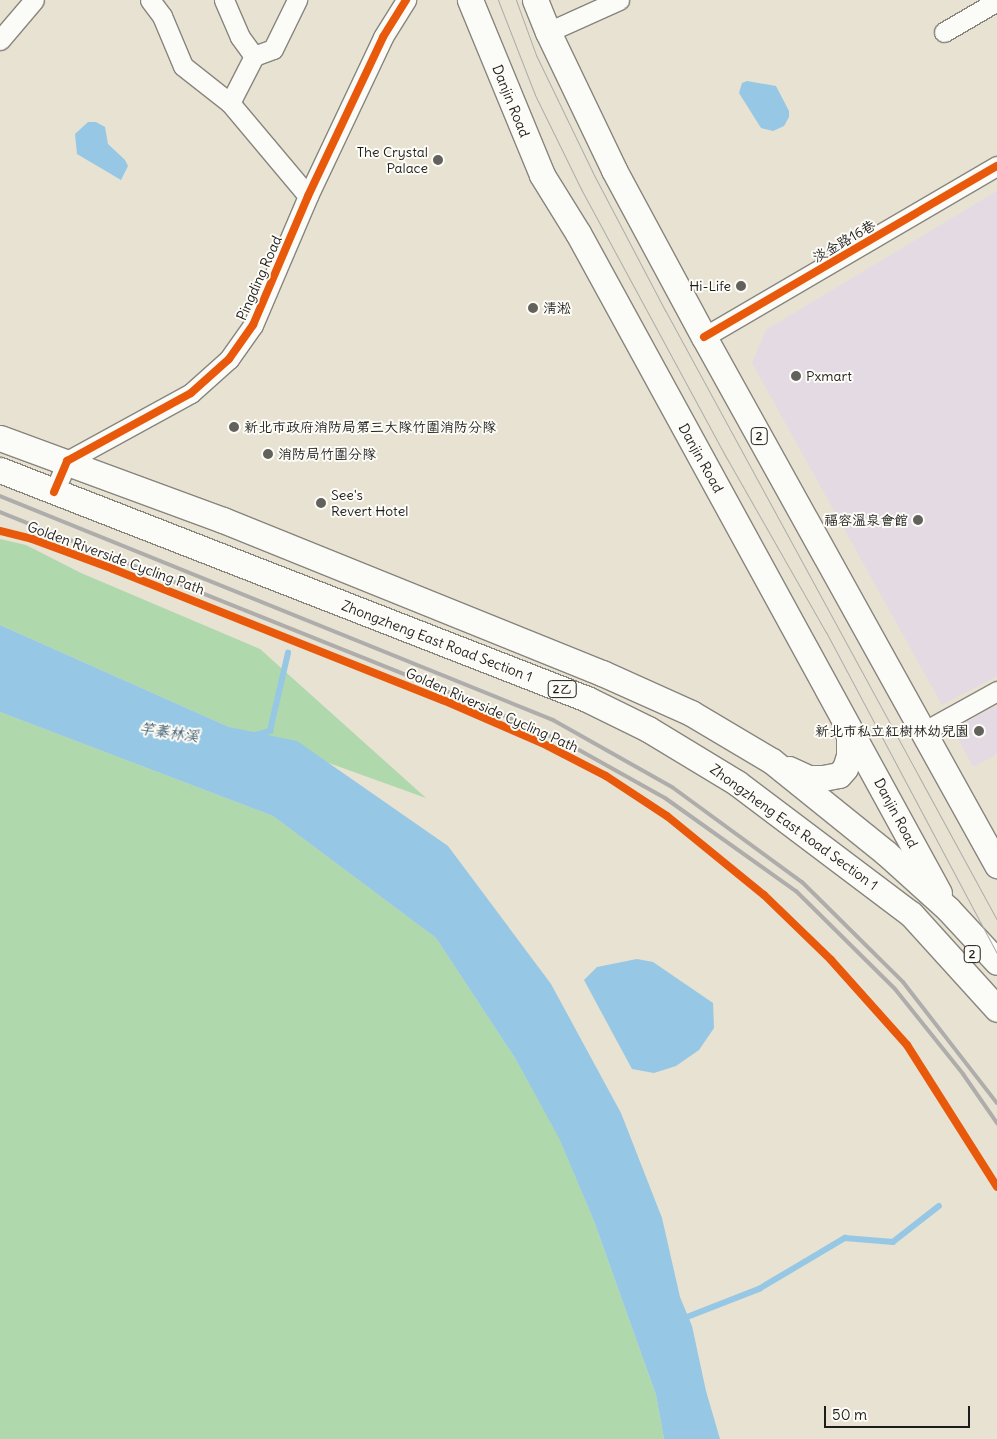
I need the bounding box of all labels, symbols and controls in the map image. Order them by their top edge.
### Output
street label: Danjin Road [489,62,533,140]
place label: The Crystal Palace [357,144,428,176]
marker: The Crystal Palace [432,154,444,166]
street label: 淡金路16巷 [810,216,878,266]
street label: Pingding Road [233,233,285,323]
place label: Hi-Life [689,278,731,294]
marker: Hi-Life [735,280,747,292]
place label: 清淞 [543,300,571,316]
marker: 清淞 [527,302,539,314]
place label: Pxmart [806,368,852,384]
marker: Pxmart [790,370,802,382]
place label: 新北市政府消防局第三大隊竹圍消防分隊 [244,419,496,435]
street label: Danjin Road [675,420,727,496]
marker: 新北市政府消防局第三大隊竹圍消防分隊 [228,421,240,433]
road number: 2 [750,426,768,446]
place label: 消防局竹圍分隊 [278,446,376,462]
marker: 消防局竹圍分隊 [262,448,274,460]
place label: See's Revert Hotel [331,487,408,520]
marker: See's Revert Hotel [315,497,327,509]
place label: 福容溫泉會館 [824,512,908,528]
marker: 福容溫泉會館 [912,514,924,526]
street label: Golden Riverside Cycling Path [25,518,207,598]
street label: Zhongzheng East Road Section 1 [339,597,535,685]
street label: Golden Riverside Cycling Path [403,664,581,756]
road number: 2乙 [547,680,577,699]
water label: 竿蓁林溪 [138,719,200,745]
place label: 新北市私立紅樹林幼兒園 [815,723,969,739]
marker: 新北市私立紅樹林幼兒園 [973,725,985,737]
street label: Zhongzheng East Road Section 1 [707,760,881,894]
street label: Danjin Road [871,775,921,851]
road number: 2 [963,944,981,964]
scale bar [827,1396,973,1428]
text: 50 m [832,1405,867,1424]

